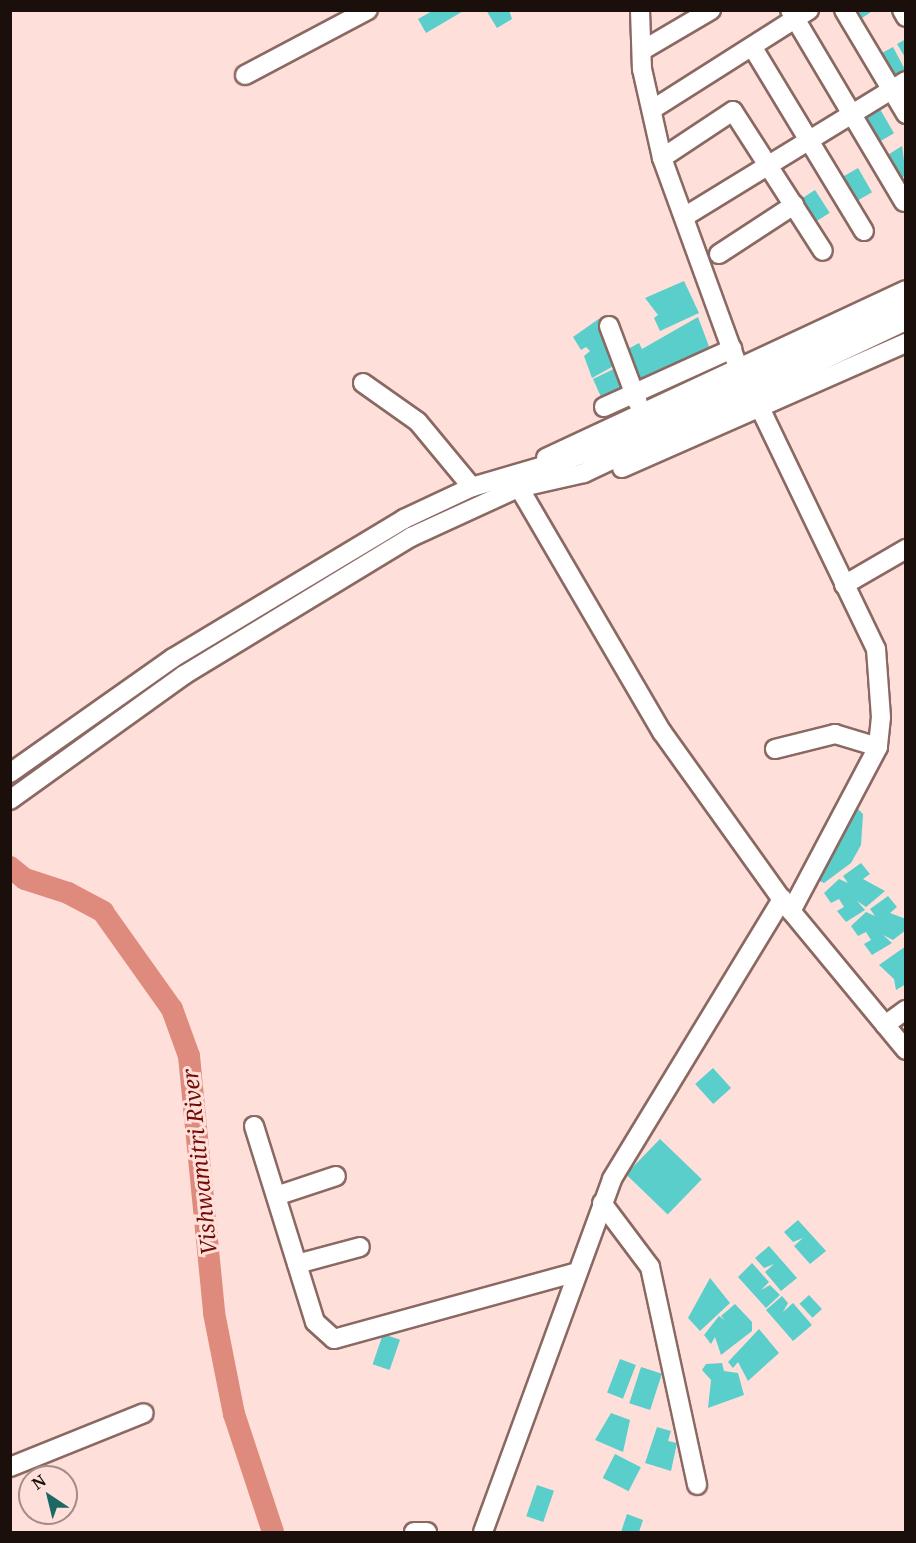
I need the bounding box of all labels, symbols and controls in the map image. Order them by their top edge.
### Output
water label: Vishwamitri River [176,1068,222,1256]
north arrow [18,1465,78,1525]
text: N [27,1469,50,1495]

